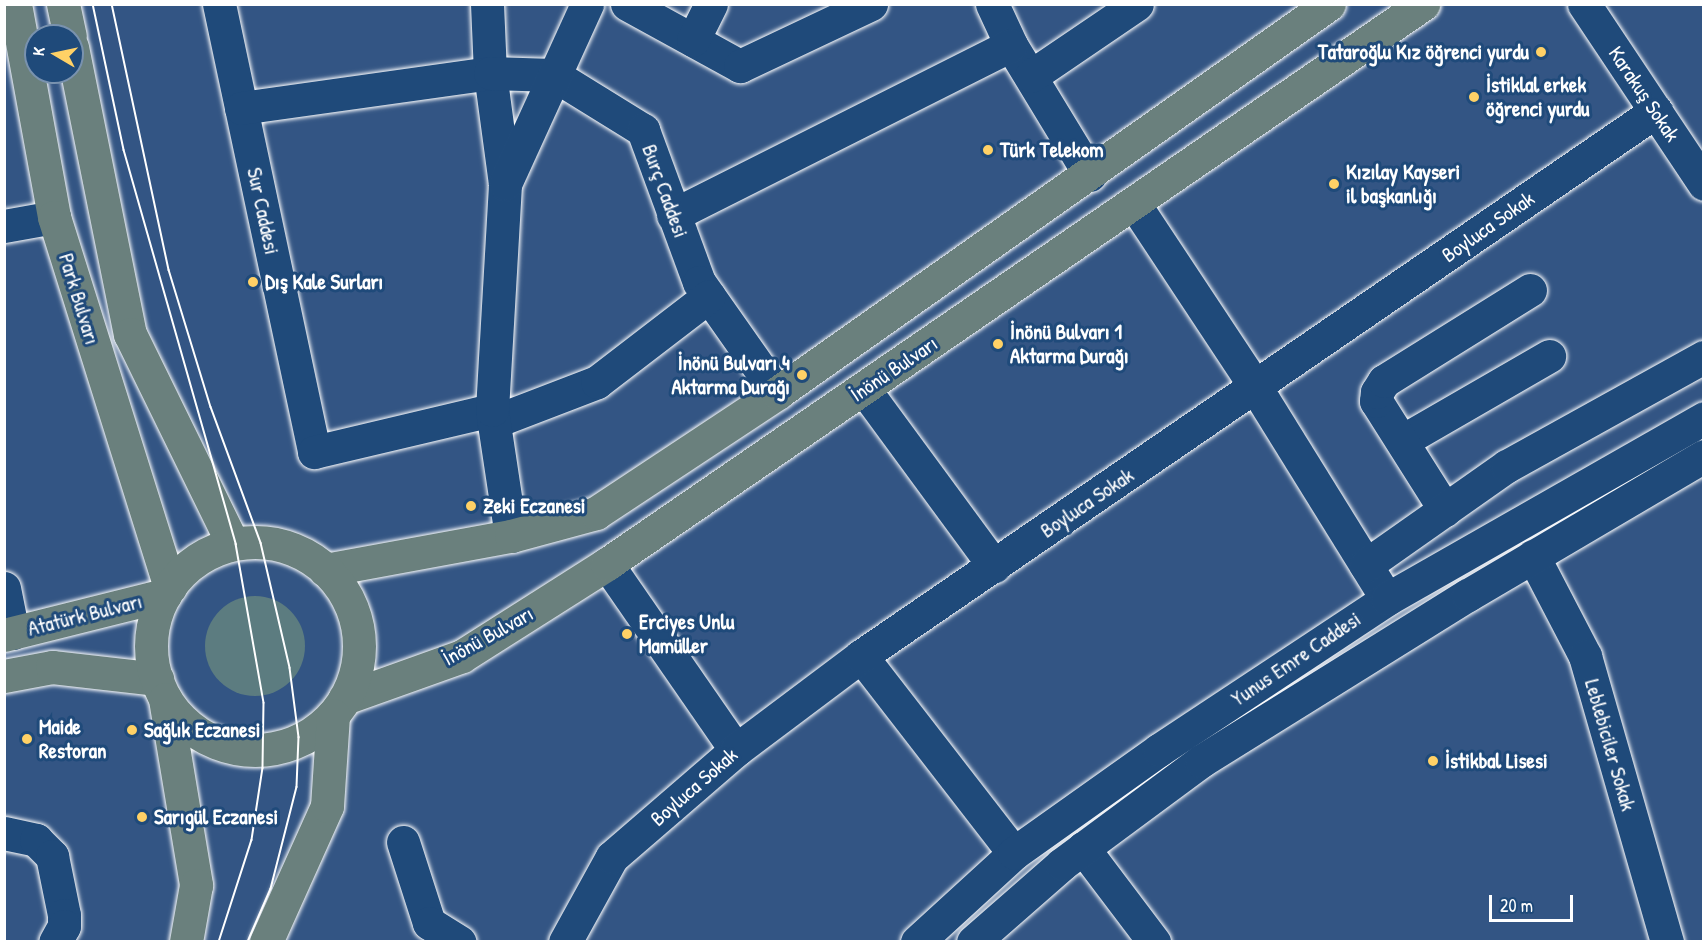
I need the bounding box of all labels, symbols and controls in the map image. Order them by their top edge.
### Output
north arrow [24,24,84,84]
place label: Tataroğlu Kız öğrenci yurdu [1318,39,1529,65]
street label: Karakuş Sokak [1603,42,1685,146]
marker: Tataroğlu Kız öğrenci yurdu [1534,45,1548,59]
text: K [27,46,50,57]
place label: İstiklal erkek öğrenci yurdu [1486,72,1589,122]
marker: İstiklal erkek öğrenci yurdu [1467,90,1481,104]
place label: Türk Telekom [1000,137,1103,163]
street label: Burç Caddesi [637,141,693,241]
marker: Türk Telekom [981,143,995,157]
place label: Kızılay Kayseri il başkanlığı [1346,159,1460,209]
street label: Sur Caddesi [242,165,284,257]
marker: Kızılay Kayseri il başkanlığı [1327,177,1341,191]
street label: Boyluca Sokak [1437,186,1539,268]
street label: Park Bulvarı [53,250,105,348]
place label: Dış Kale Surları [265,269,383,295]
marker: Dış Kale Surları [246,275,260,289]
place label: İnönü Bulvarı 1 Aktarma Durağı [1010,319,1129,369]
street label: İnönü Bulvarı [846,331,942,407]
marker: İnönü Bulvarı 1 Aktarma Durağı [991,337,1005,351]
place label: İnönü Bulvarı 4 Aktarma Durağı [671,350,790,400]
marker: İnönü Bulvarı 4 Aktarma Durağı [795,368,809,382]
street label: Boyluca Sokak [1036,463,1138,543]
place label: Zeki Eczanesi [483,493,586,519]
marker: Zeki Eczanesi [464,499,478,513]
street label: Atatürk Bulvarı [25,589,145,641]
street label: İnönü Bulvarı [438,601,538,671]
street label: Yunus Emre Caddesi [1227,606,1365,712]
place label: Erciyes Unlu Mamüller [639,609,734,659]
marker: Erciyes Unlu Mamüller [620,627,634,641]
street label: Leblebiciler Sokak [1579,676,1641,814]
place label: Maide Restoran [39,714,106,764]
place label: Sağlık Eczanesi [144,717,260,743]
marker: Sağlık Eczanesi [125,723,139,737]
marker: Maide Restoran [20,732,34,746]
street label: Boyluca Sokak [645,742,743,832]
place label: İstikbal Lisesi [1445,748,1548,774]
marker: İstikbal Lisesi [1426,754,1440,768]
place label: Sarıgül Eczanesi [154,804,278,830]
marker: Sarıgül Eczanesi [135,810,149,824]
scale bar [1492,883,1576,921]
text: 20 m [1500,893,1533,918]

